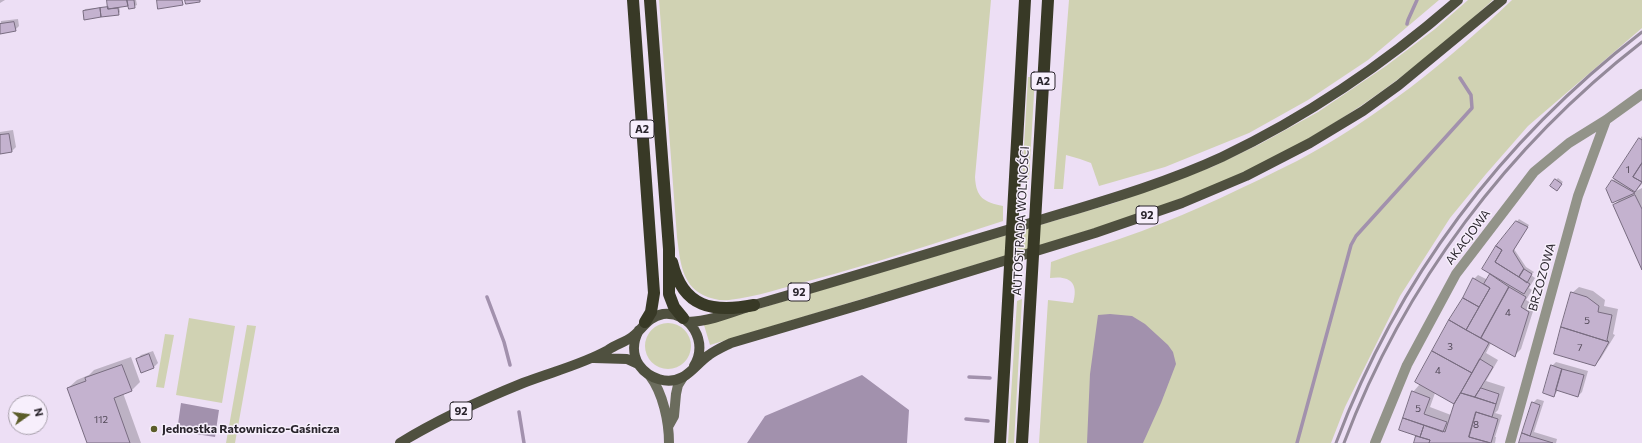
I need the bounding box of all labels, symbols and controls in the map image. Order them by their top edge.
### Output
road number: A2 [1031,72,1055,90]
road number: A2 [630,120,654,138]
street label: AUTOSTRADA WOLNOŚCI [1010,146,1032,296]
house number: 1 [1626,164,1630,176]
road number: 92 [1136,206,1158,224]
street label: AKACJOWA [1443,207,1493,267]
street label: BRZOZOWA [1525,241,1559,313]
road number: 92 [788,283,810,301]
house number: 4 [1505,307,1511,319]
house number: 5 [1584,315,1590,327]
house number: 3 [1447,341,1453,353]
house number: 7 [1577,342,1583,354]
house number: 4 [1435,365,1441,377]
north arrow [8,395,48,435]
road number: 92 [450,402,472,420]
house number: 5 [1415,403,1421,415]
text: N [32,407,46,418]
house number: 112 [94,414,108,426]
house number: 8 [1473,419,1479,431]
place label: Jednostka Ratowniczo-Gaśnicza [162,422,340,436]
marker: Jednostka Ratowniczo-Gaśnicza [149,424,159,434]

